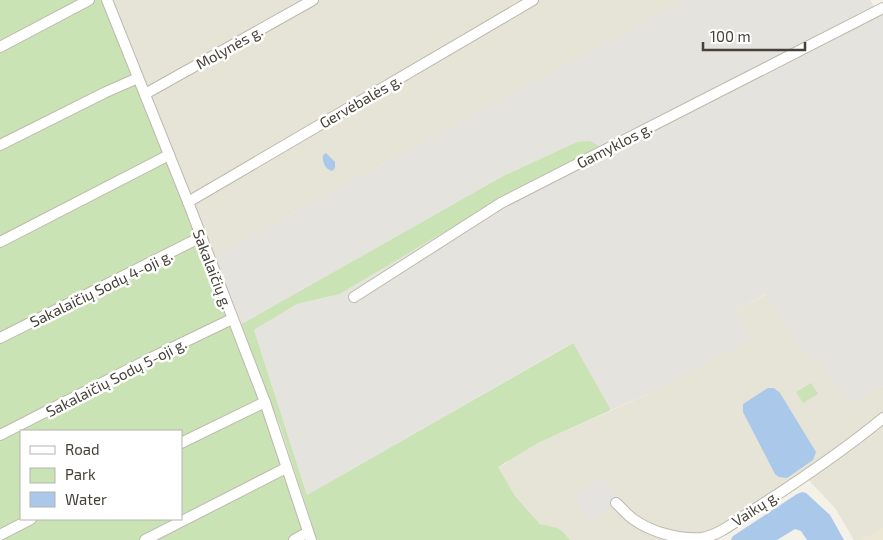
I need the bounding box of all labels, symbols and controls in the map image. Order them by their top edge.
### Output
scale bar [703,20,806,52]
street label: Molynės g. [193,21,265,73]
text: 100 m [710,27,751,45]
street label: Gervėbalės g. [316,70,404,132]
street label: Gamyklos g. [573,118,655,172]
street label: Sakalaičių g. [190,227,236,311]
street label: Sakalaičių Sodų 4-oji g. [27,246,176,331]
street label: Sakalaičių Sodų 5-oji g. [43,334,190,421]
legend [20,430,182,520]
text: Road [65,440,100,458]
text: Park [65,465,96,483]
street label: Vaikų g. [728,486,782,530]
text: Water [65,490,107,508]

